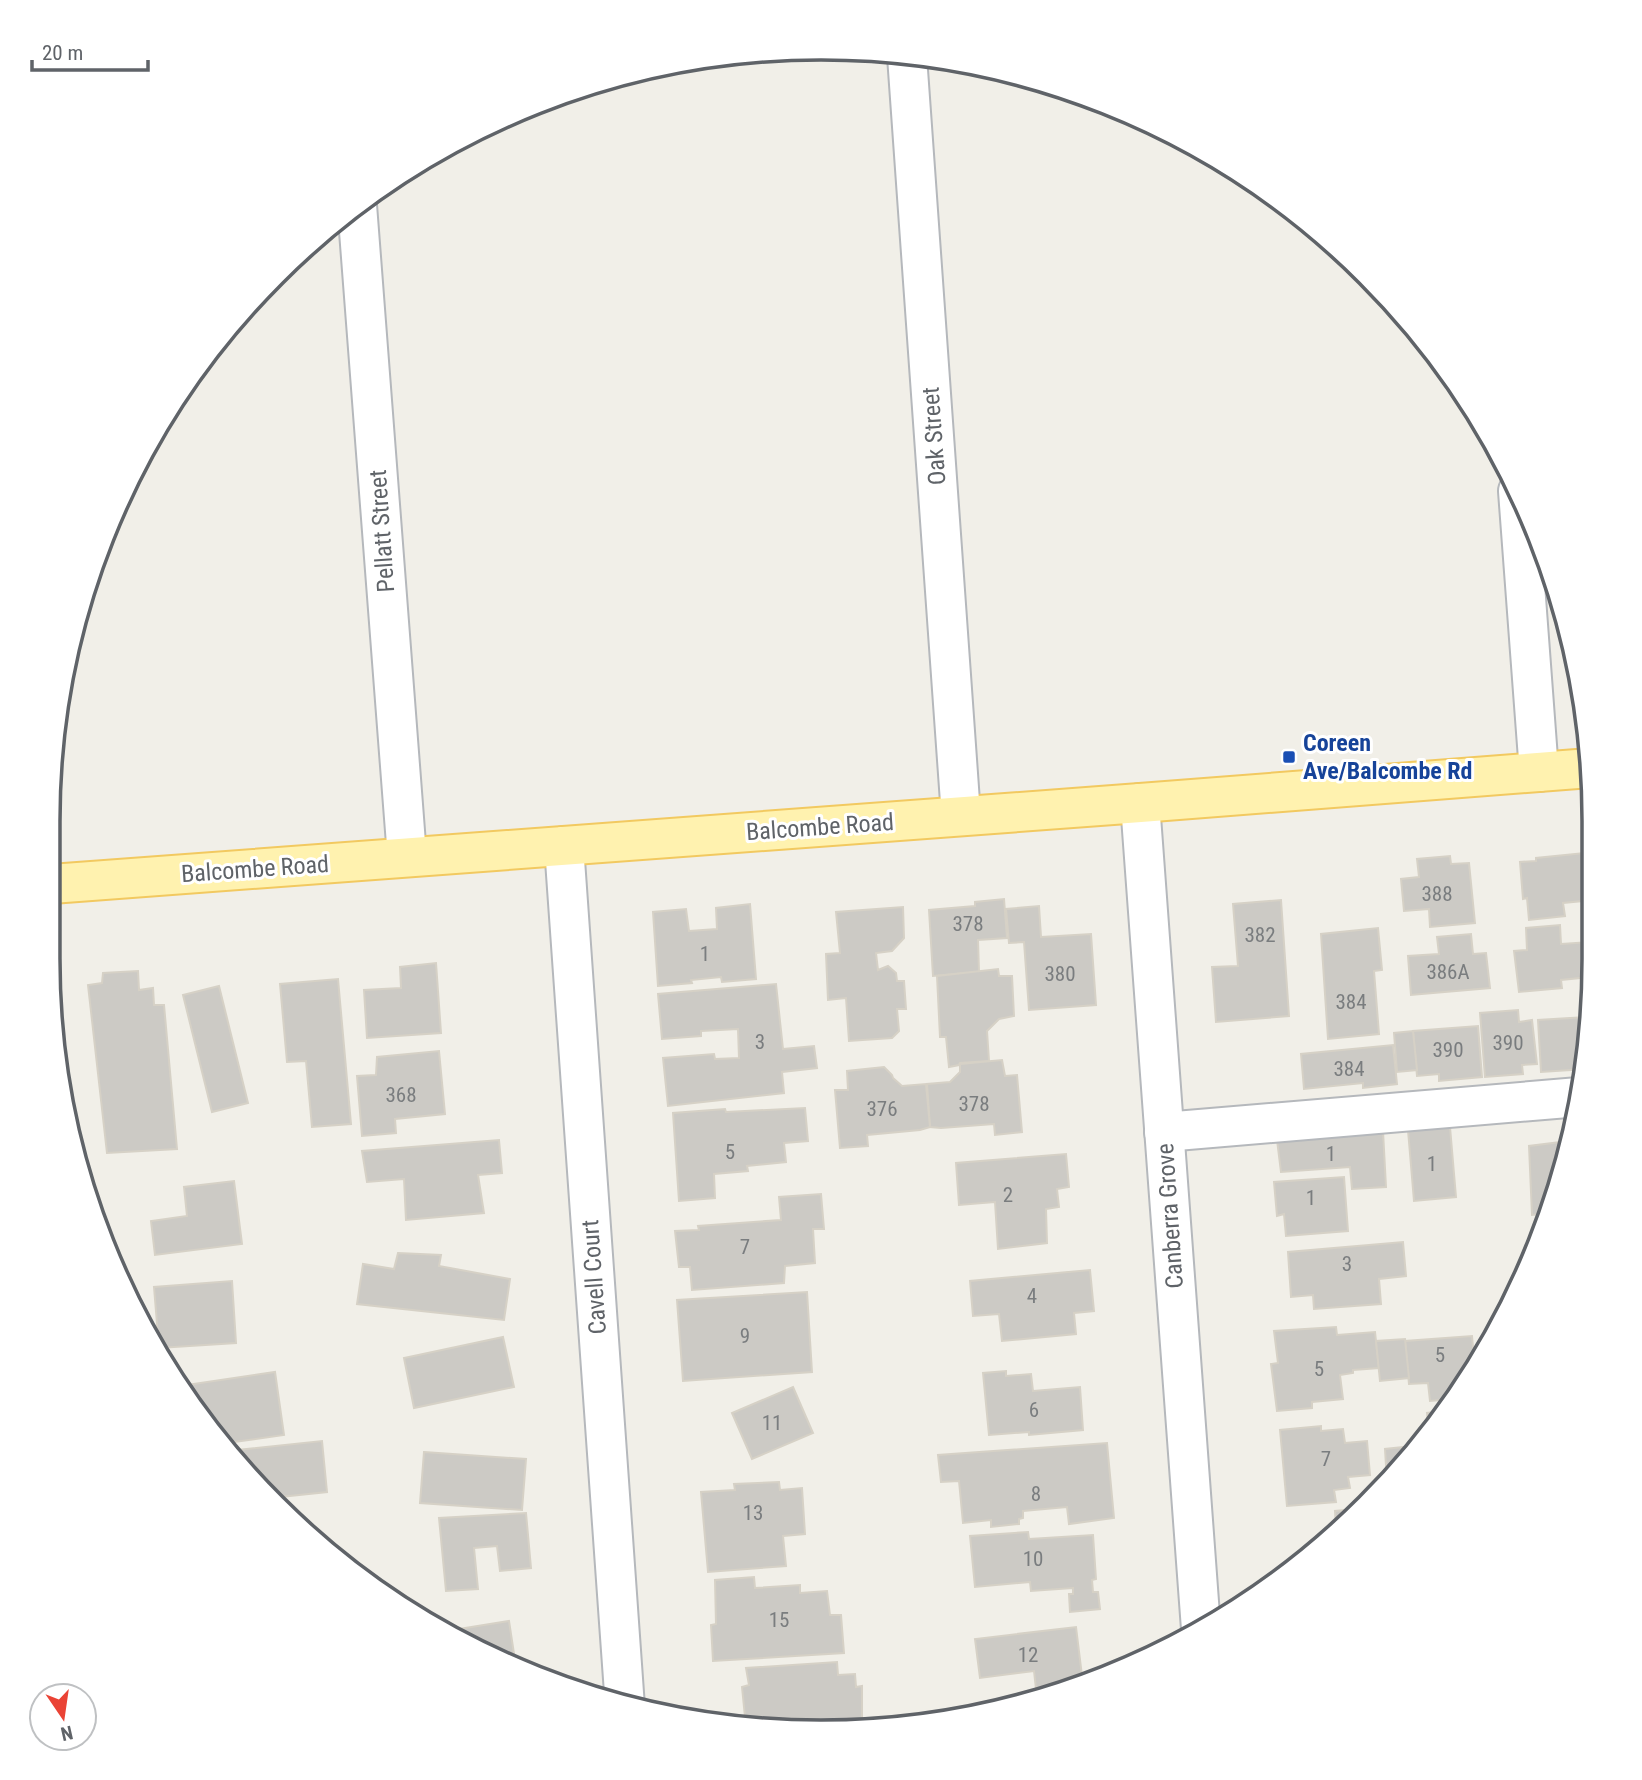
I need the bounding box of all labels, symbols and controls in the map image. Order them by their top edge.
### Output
scale bar [32,28,147,72]
text: 20 m [42,41,83,65]
street label: Oak Street [917,386,951,486]
street label: Pellatt Street [364,469,400,593]
place label: Coreen Ave/Balcombe Rd [1303,729,1473,785]
marker: Coreen Ave/Balcombe Rd [1281,749,1297,765]
street label: Balcombe Road [745,808,895,846]
street label: Balcombe Road [180,850,330,888]
house number: 388 [1421,882,1453,906]
house number: 378 [952,912,984,936]
house number: 382 [1244,923,1276,947]
house number: 1 [700,942,710,966]
house number: 386A [1426,960,1470,984]
house number: 380 [1044,962,1076,986]
house number: 384 [1335,990,1367,1014]
house number: 3 [755,1030,765,1054]
house number: 390 [1492,1031,1524,1055]
house number: 390 [1432,1038,1464,1062]
house number: 384 [1333,1057,1365,1081]
house number: 368 [385,1083,417,1107]
house number: 378 [958,1092,990,1116]
house number: 376 [866,1097,898,1121]
house number: 5 [725,1140,735,1164]
street label: Canberra Grove [1151,1142,1189,1290]
house number: 1 [1326,1142,1336,1166]
house number: 1 [1427,1152,1437,1176]
house number: 2 [1003,1183,1013,1207]
house number: 1 [1306,1186,1316,1210]
street label: Cavell Court [576,1219,612,1335]
house number: 7 [740,1235,750,1259]
house number: 3 [1342,1252,1352,1276]
house number: 4 [1027,1284,1037,1308]
house number: 9 [740,1324,750,1348]
house number: 5 [1435,1343,1445,1367]
house number: 5 [1314,1357,1324,1381]
house number: 6 [1029,1398,1039,1422]
house number: 11 [762,1411,782,1435]
house number: 7 [1321,1447,1331,1471]
house number: 8 [1031,1482,1041,1506]
house number: 13 [743,1501,763,1525]
house number: 10 [1023,1547,1043,1571]
house number: 15 [769,1608,789,1632]
house number: 12 [1018,1643,1038,1667]
north arrow [28,1682,98,1752]
text: N [58,1721,75,1746]

